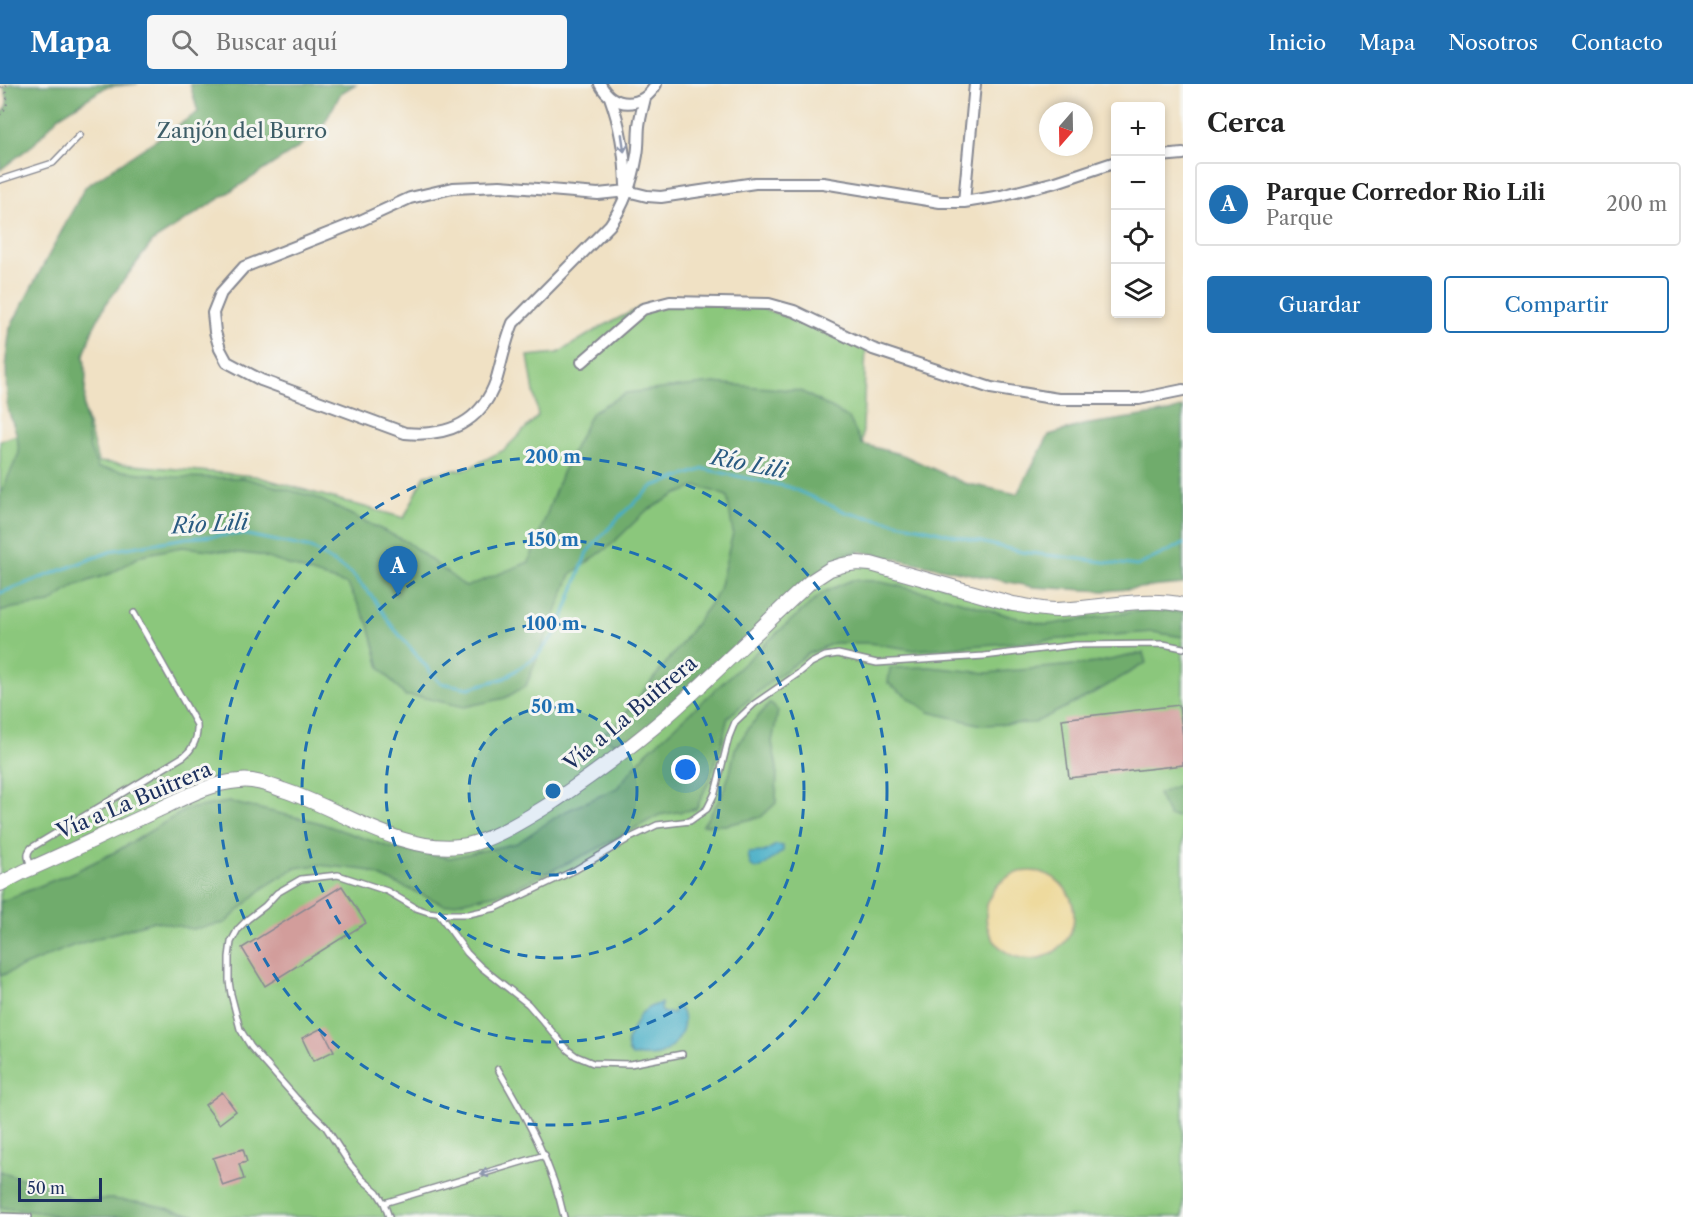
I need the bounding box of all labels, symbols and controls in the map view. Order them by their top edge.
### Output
search box [147,15,567,69]
text: Mapa [30,25,111,59]
icon: search [168,26,201,59]
text: Buscar aquí [216,29,337,56]
text: Inicio [1268,30,1326,55]
text: Mapa [1359,30,1415,55]
text: Nosotros [1448,30,1538,55]
text: Contacto [1571,30,1663,55]
north arrow [1039,102,1093,156]
map controls [1111,102,1165,318]
button: + [1111,102,1165,156]
text: Cerca [1207,107,1285,139]
park label: Zanjón del Burro [157,118,327,143]
one-way arrow [617,133,628,152]
button: − [1111,156,1165,210]
text: Parque Corredor Rio Lili [1266,179,1545,206]
text: A [1221,192,1236,216]
text: 200 m [1606,192,1667,216]
text: Parque [1266,206,1333,230]
button: locate [1111,210,1165,264]
button: layers [1111,264,1165,318]
button: Guardar [1207,276,1432,333]
button: Compartir [1444,276,1669,333]
water label: Río Lili [707,443,790,485]
text: 200 m [525,446,581,468]
water label: Río Lili [169,508,250,540]
text: 150 m [527,529,579,551]
pin: A [378,546,418,596]
text: 100 m [526,613,580,635]
street label: Vía a La Buitrera [558,649,702,777]
text: 50 m [531,696,575,718]
your location [671,755,700,784]
street label: Vía a La Buitrera [52,756,216,844]
centre of rings [543,781,563,801]
one-way arrow [480,1167,499,1178]
scale bar [18,1175,102,1202]
text: 50 m [27,1178,65,1198]

